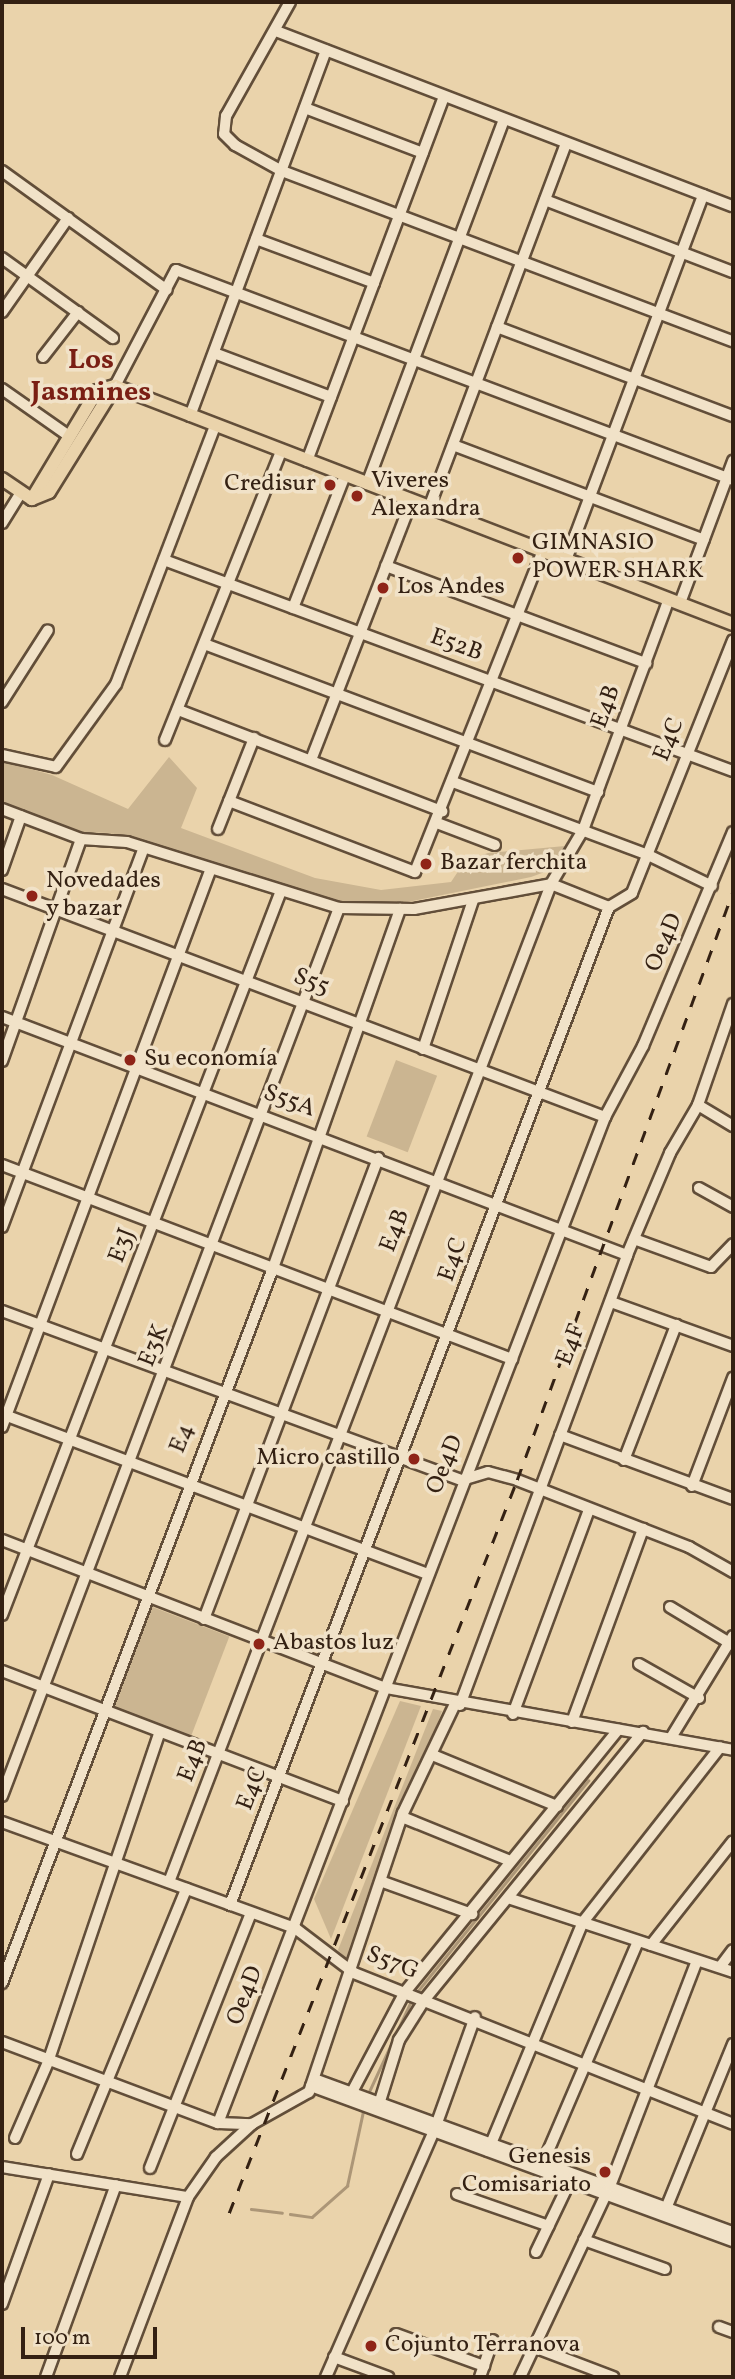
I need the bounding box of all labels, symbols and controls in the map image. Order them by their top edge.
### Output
district label: Los Jasmines [31,344,151,410]
place label: Viveres Alexandra [371,468,481,524]
place label: Credisur [224,471,316,499]
marker: Credisur [322,477,338,493]
marker: Viveres Alexandra [349,488,365,504]
place label: GIMNASIO POWER SHARK [532,530,704,586]
marker: GIMNASIO POWER SHARK [510,550,526,566]
place label: Los Andes [397,574,505,602]
marker: Los Andes [375,580,391,596]
street label: E52B [426,623,486,669]
street label: E4B [586,682,628,732]
street label: E4C [648,714,692,766]
place label: Bazar ferchita [440,850,587,878]
marker: Bazar ferchita [418,856,434,872]
place label: Novedades y bazar [46,868,161,924]
marker: Novedades y bazar [24,888,40,904]
street label: Oe4D [640,909,690,977]
street label: S55 [289,963,333,1003]
place label: Su economía [144,1046,278,1074]
marker: Su economía [122,1052,138,1068]
street label: S55A [259,1079,319,1125]
street label: E4B [375,1205,417,1257]
street label: E3J [103,1225,143,1267]
street label: E4C [433,1234,475,1286]
street label: E4F [551,1320,593,1370]
street label: E3K [134,1321,176,1371]
street label: E4 [164,1420,202,1458]
street label: Oe4D [421,1431,471,1499]
place label: Micro castillo [256,1445,400,1473]
marker: Micro castillo [406,1451,422,1467]
place label: Abastos luz [273,1630,394,1658]
marker: Abastos luz [251,1636,267,1652]
street label: E4B [173,1735,215,1787]
street label: E4C [232,1763,274,1815]
street label: S57G [362,1941,422,1987]
street label: Oe4D [222,1962,270,2030]
place label: Genesis Comisariato [462,2144,591,2200]
marker: Genesis Comisariato [597,2164,613,2180]
scale bar [24,2312,161,2356]
text: 100 m [34,2324,91,2353]
place label: Cojunto Terranova [385,2332,581,2360]
marker: Cojunto Terranova [363,2338,379,2354]

